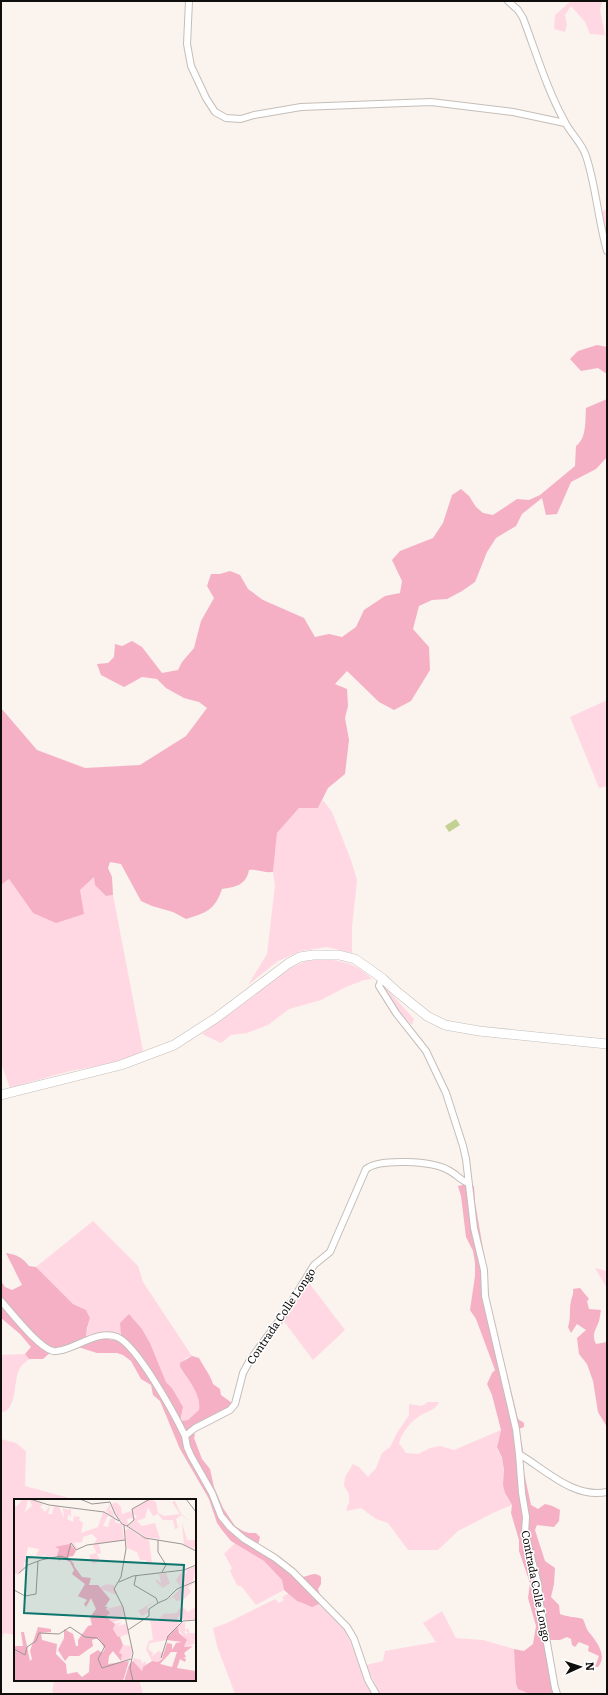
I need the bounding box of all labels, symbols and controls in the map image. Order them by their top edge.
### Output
street label: Contrada Colle Longo [242,1264,318,1367]
inset map [14,1499,196,1681]
street label: Contrada Colle Longo [518,1529,556,1643]
north arrow [560,1647,600,1687]
text: N [583,1661,599,1671]

